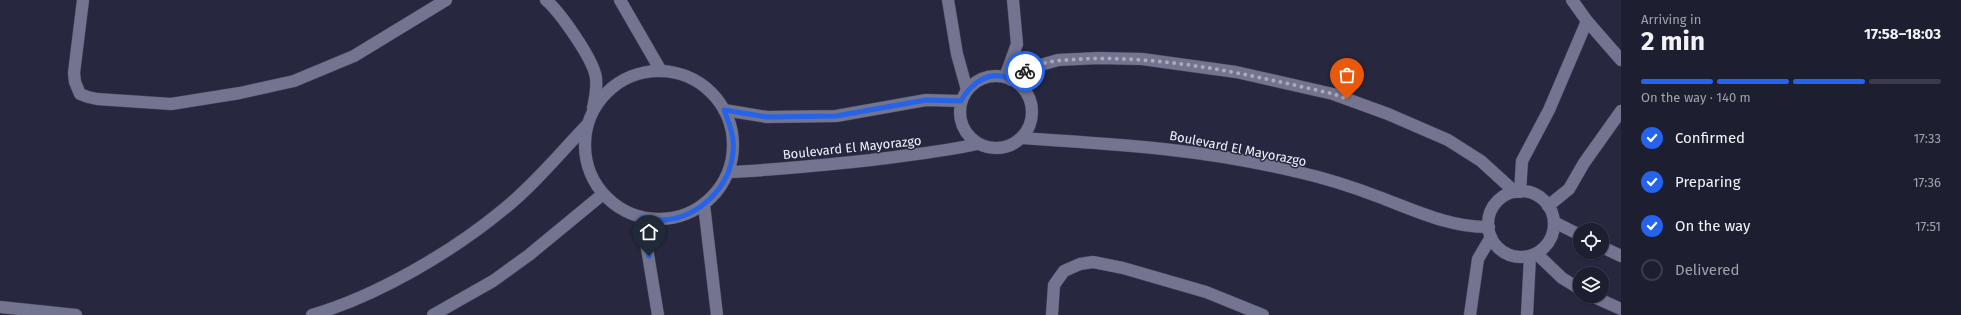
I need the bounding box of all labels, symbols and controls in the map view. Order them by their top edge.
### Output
text: Arriving in [1641,12,1701,27]
text: 17:58–18:03 [1864,25,1941,43]
text: 2 min [1641,26,1705,57]
courier [1005,51,1045,91]
pin [1330,58,1364,99]
icon: bike [1014,60,1036,82]
icon: bag [1336,64,1358,86]
text: On the way · 140 m [1641,90,1751,105]
icon: check [1641,127,1663,149]
street label: Boulevard El Mayorazgo [1168,128,1308,169]
text: Confirmed [1675,129,1745,147]
text: 17:33 [1913,131,1941,146]
street label: Boulevard El Mayorazgo [782,133,922,162]
icon: check [1641,171,1663,193]
text: Preparing [1675,173,1740,191]
text: 17:36 [1913,175,1941,190]
pin [632,215,666,256]
icon: check [1641,215,1663,237]
text: On the way [1675,217,1750,235]
text: 17:51 [1915,219,1941,234]
icon: home [638,221,660,243]
map controls [1573,223,1609,303]
button: locate [1573,223,1609,259]
text: Delivered [1675,261,1739,279]
button: layers [1573,267,1609,303]

